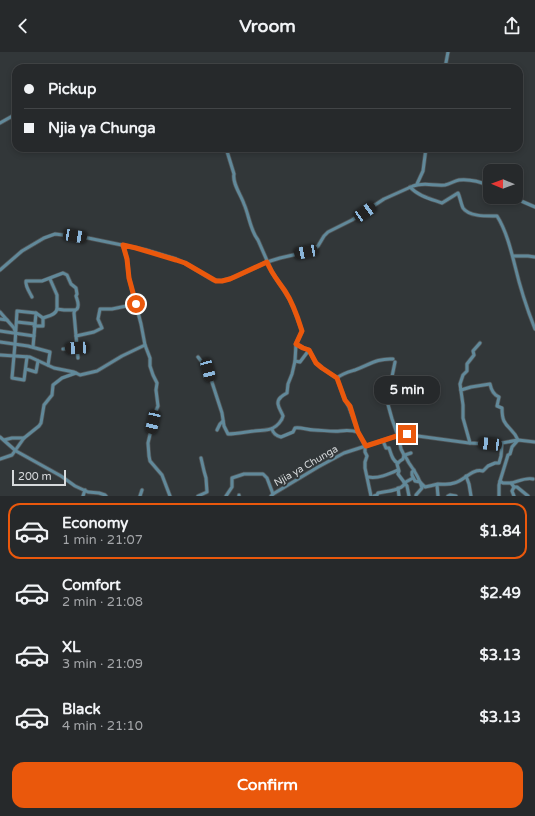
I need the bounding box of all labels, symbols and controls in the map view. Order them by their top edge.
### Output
icon: back [12,15,34,37]
text: Vroom [239,15,296,37]
icon: share [501,15,523,37]
text: Pickup [48,80,96,98]
text: Njia ya Chunga [48,119,156,137]
north arrow [483,164,523,204]
map controls [483,164,523,204]
car [352,200,378,224]
car [62,228,88,244]
car [293,244,319,260]
route start [127,295,145,313]
car [65,341,89,355]
car [199,357,217,383]
callout: 5 min [374,376,440,404]
text: 5 min [390,382,424,398]
car [144,409,162,435]
route end [398,425,416,443]
car [477,437,503,451]
street label: Njia ya Chunga [272,443,340,489]
scale bar [12,468,66,487]
text: 200 m [18,470,52,483]
icon: car [14,513,50,549]
text: Economy [62,514,128,532]
text: $1.84 [480,522,521,540]
text: 1 min · 21:07 [62,532,143,548]
icon: car [14,575,50,611]
text: Comfort [62,576,121,594]
text: $2.49 [480,584,521,602]
text: 2 min · 21:08 [62,594,143,610]
icon: car [14,637,50,673]
text: XL [62,638,81,656]
text: $3.13 [480,646,521,664]
text: 3 min · 21:09 [62,656,143,672]
icon: car [14,699,50,735]
text: Black [62,700,101,718]
text: $3.13 [480,708,521,726]
text: 4 min · 21:10 [62,718,143,734]
button: Confirm [12,762,523,808]

